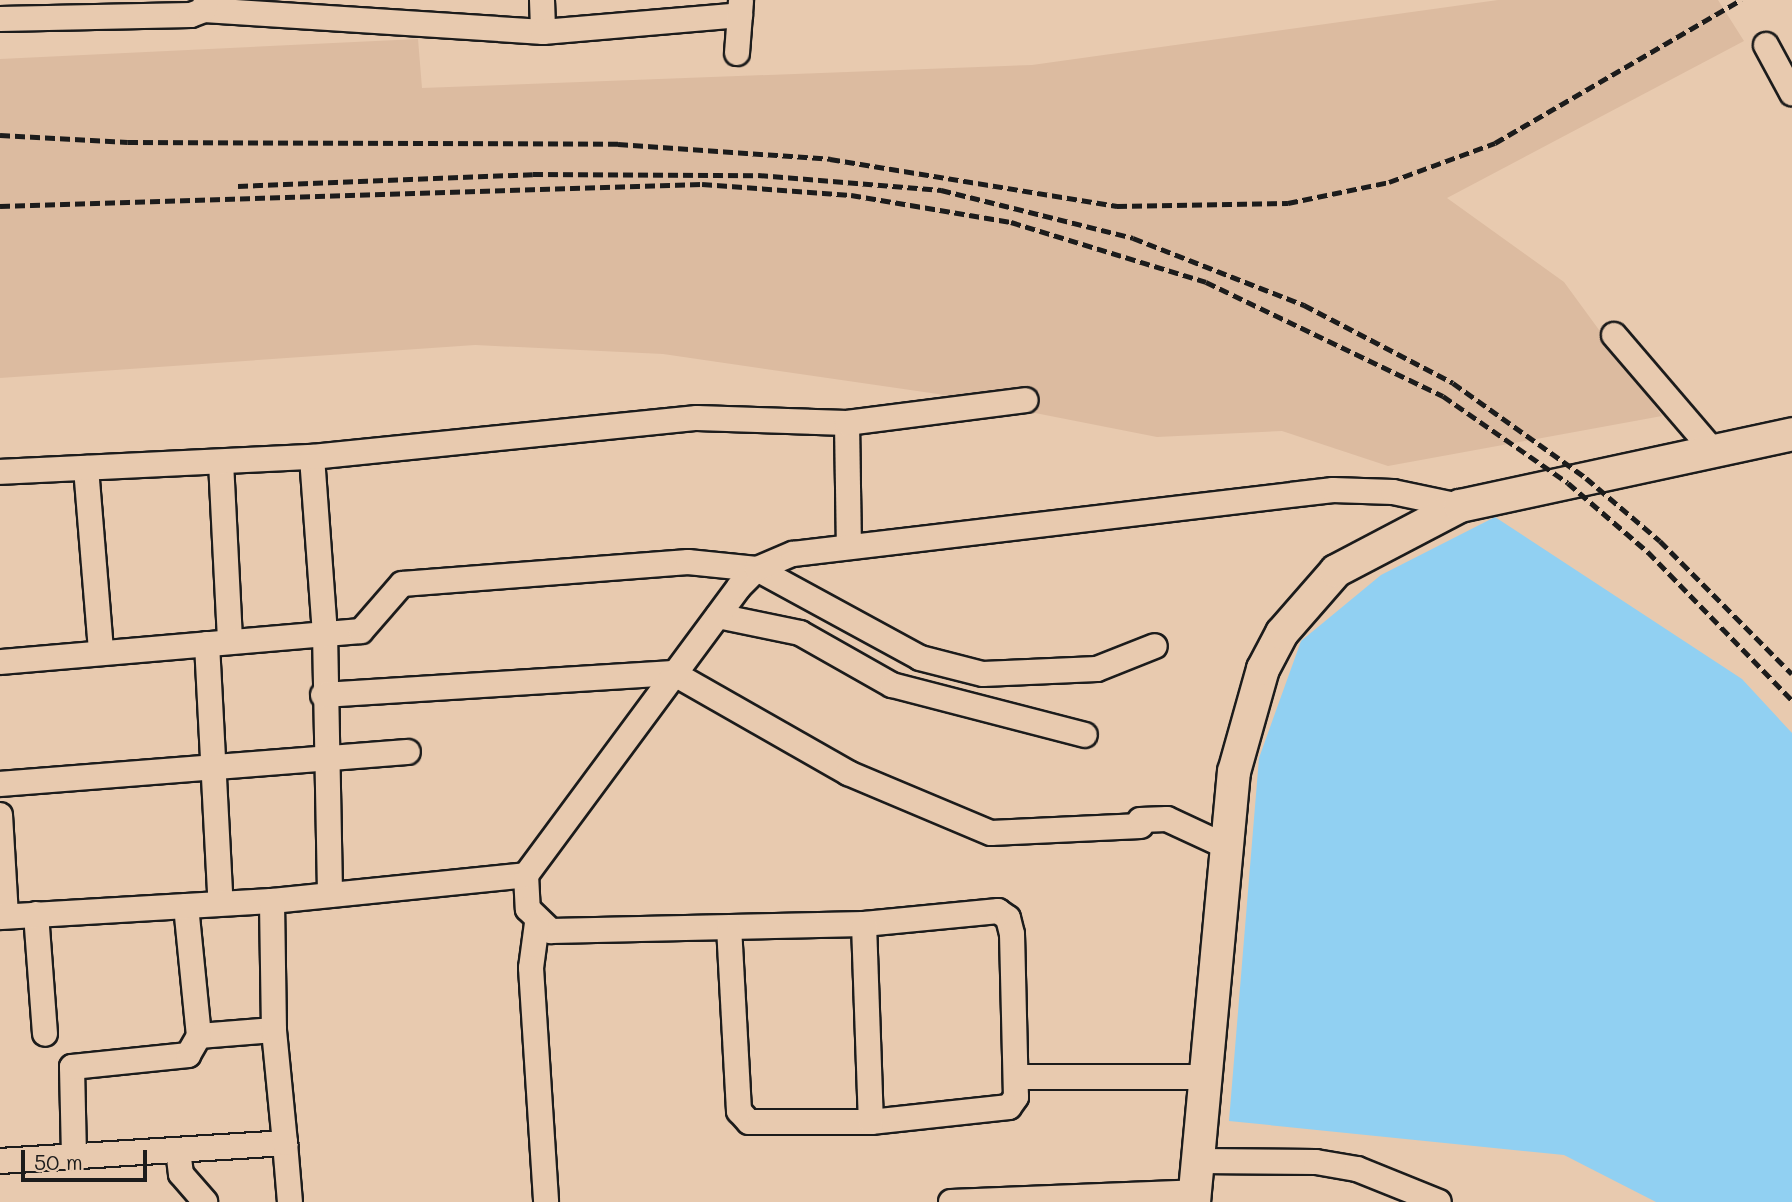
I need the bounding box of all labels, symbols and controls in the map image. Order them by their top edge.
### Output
scale bar [24,1136,150,1180]
text: 50 m [34,1148,83,1175]

